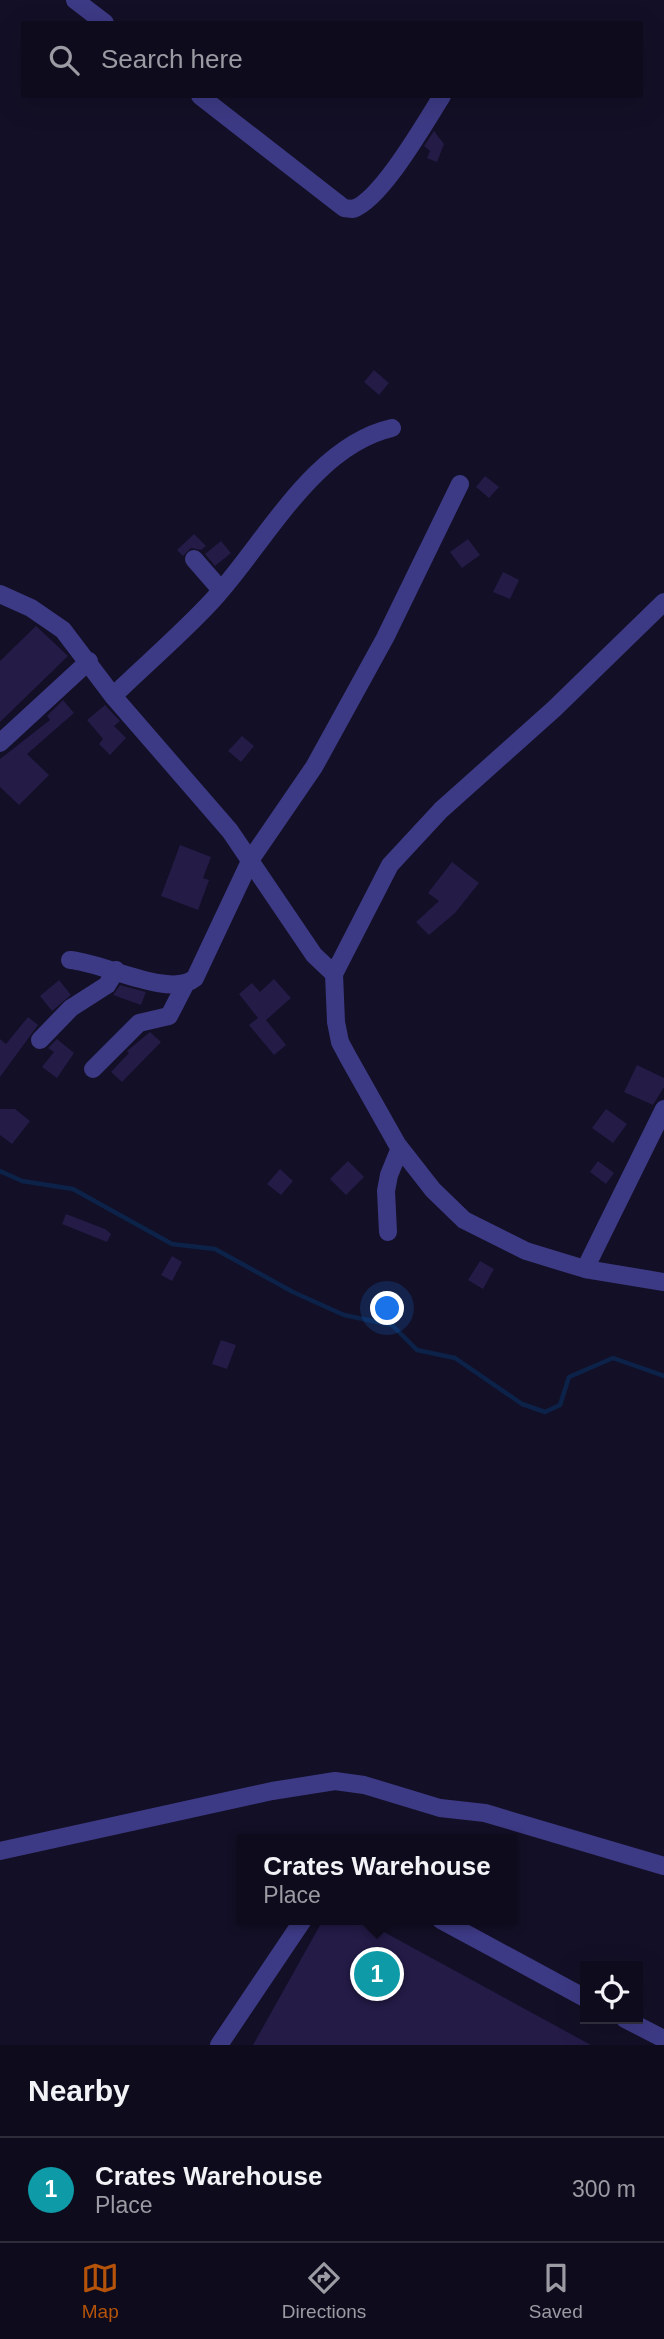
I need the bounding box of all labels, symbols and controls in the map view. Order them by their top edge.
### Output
search box [21,21,643,98]
icon: search [45,41,83,79]
text: Search here [101,44,243,74]
your location [370,1291,404,1325]
popup [237,1834,517,1925]
text: Crates Warehouse [263,1851,491,1881]
text: Place [263,1882,321,1908]
pin: 1 [354,1948,400,2000]
map controls [580,1961,643,2024]
button: locate [580,1961,643,2024]
text: Nearby [28,2074,130,2107]
text: Crates Warehouse [95,2161,322,2191]
text: 1 [45,2176,57,2202]
text: 300 m [572,2176,636,2202]
text: Place [95,2192,153,2218]
tab: Map [81,2259,119,2323]
tab: Directions [282,2259,366,2323]
tab: Saved [529,2259,583,2323]

